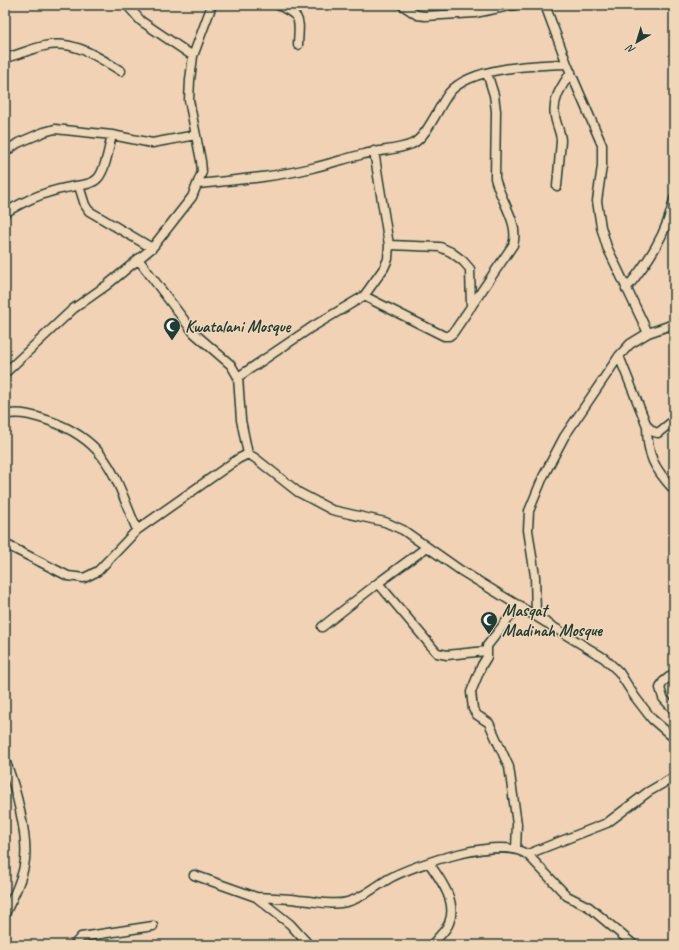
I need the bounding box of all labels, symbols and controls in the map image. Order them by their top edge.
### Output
north arrow [617,22,657,62]
text: N [622,41,638,57]
mosque icon: Kwatalani Mosque [162,316,182,341]
place label: Kwatalani Mosque [185,316,293,337]
place label: Masqat Madinah Mosque [502,600,603,641]
mosque icon: Masqat Madinah Mosque [479,610,499,635]

